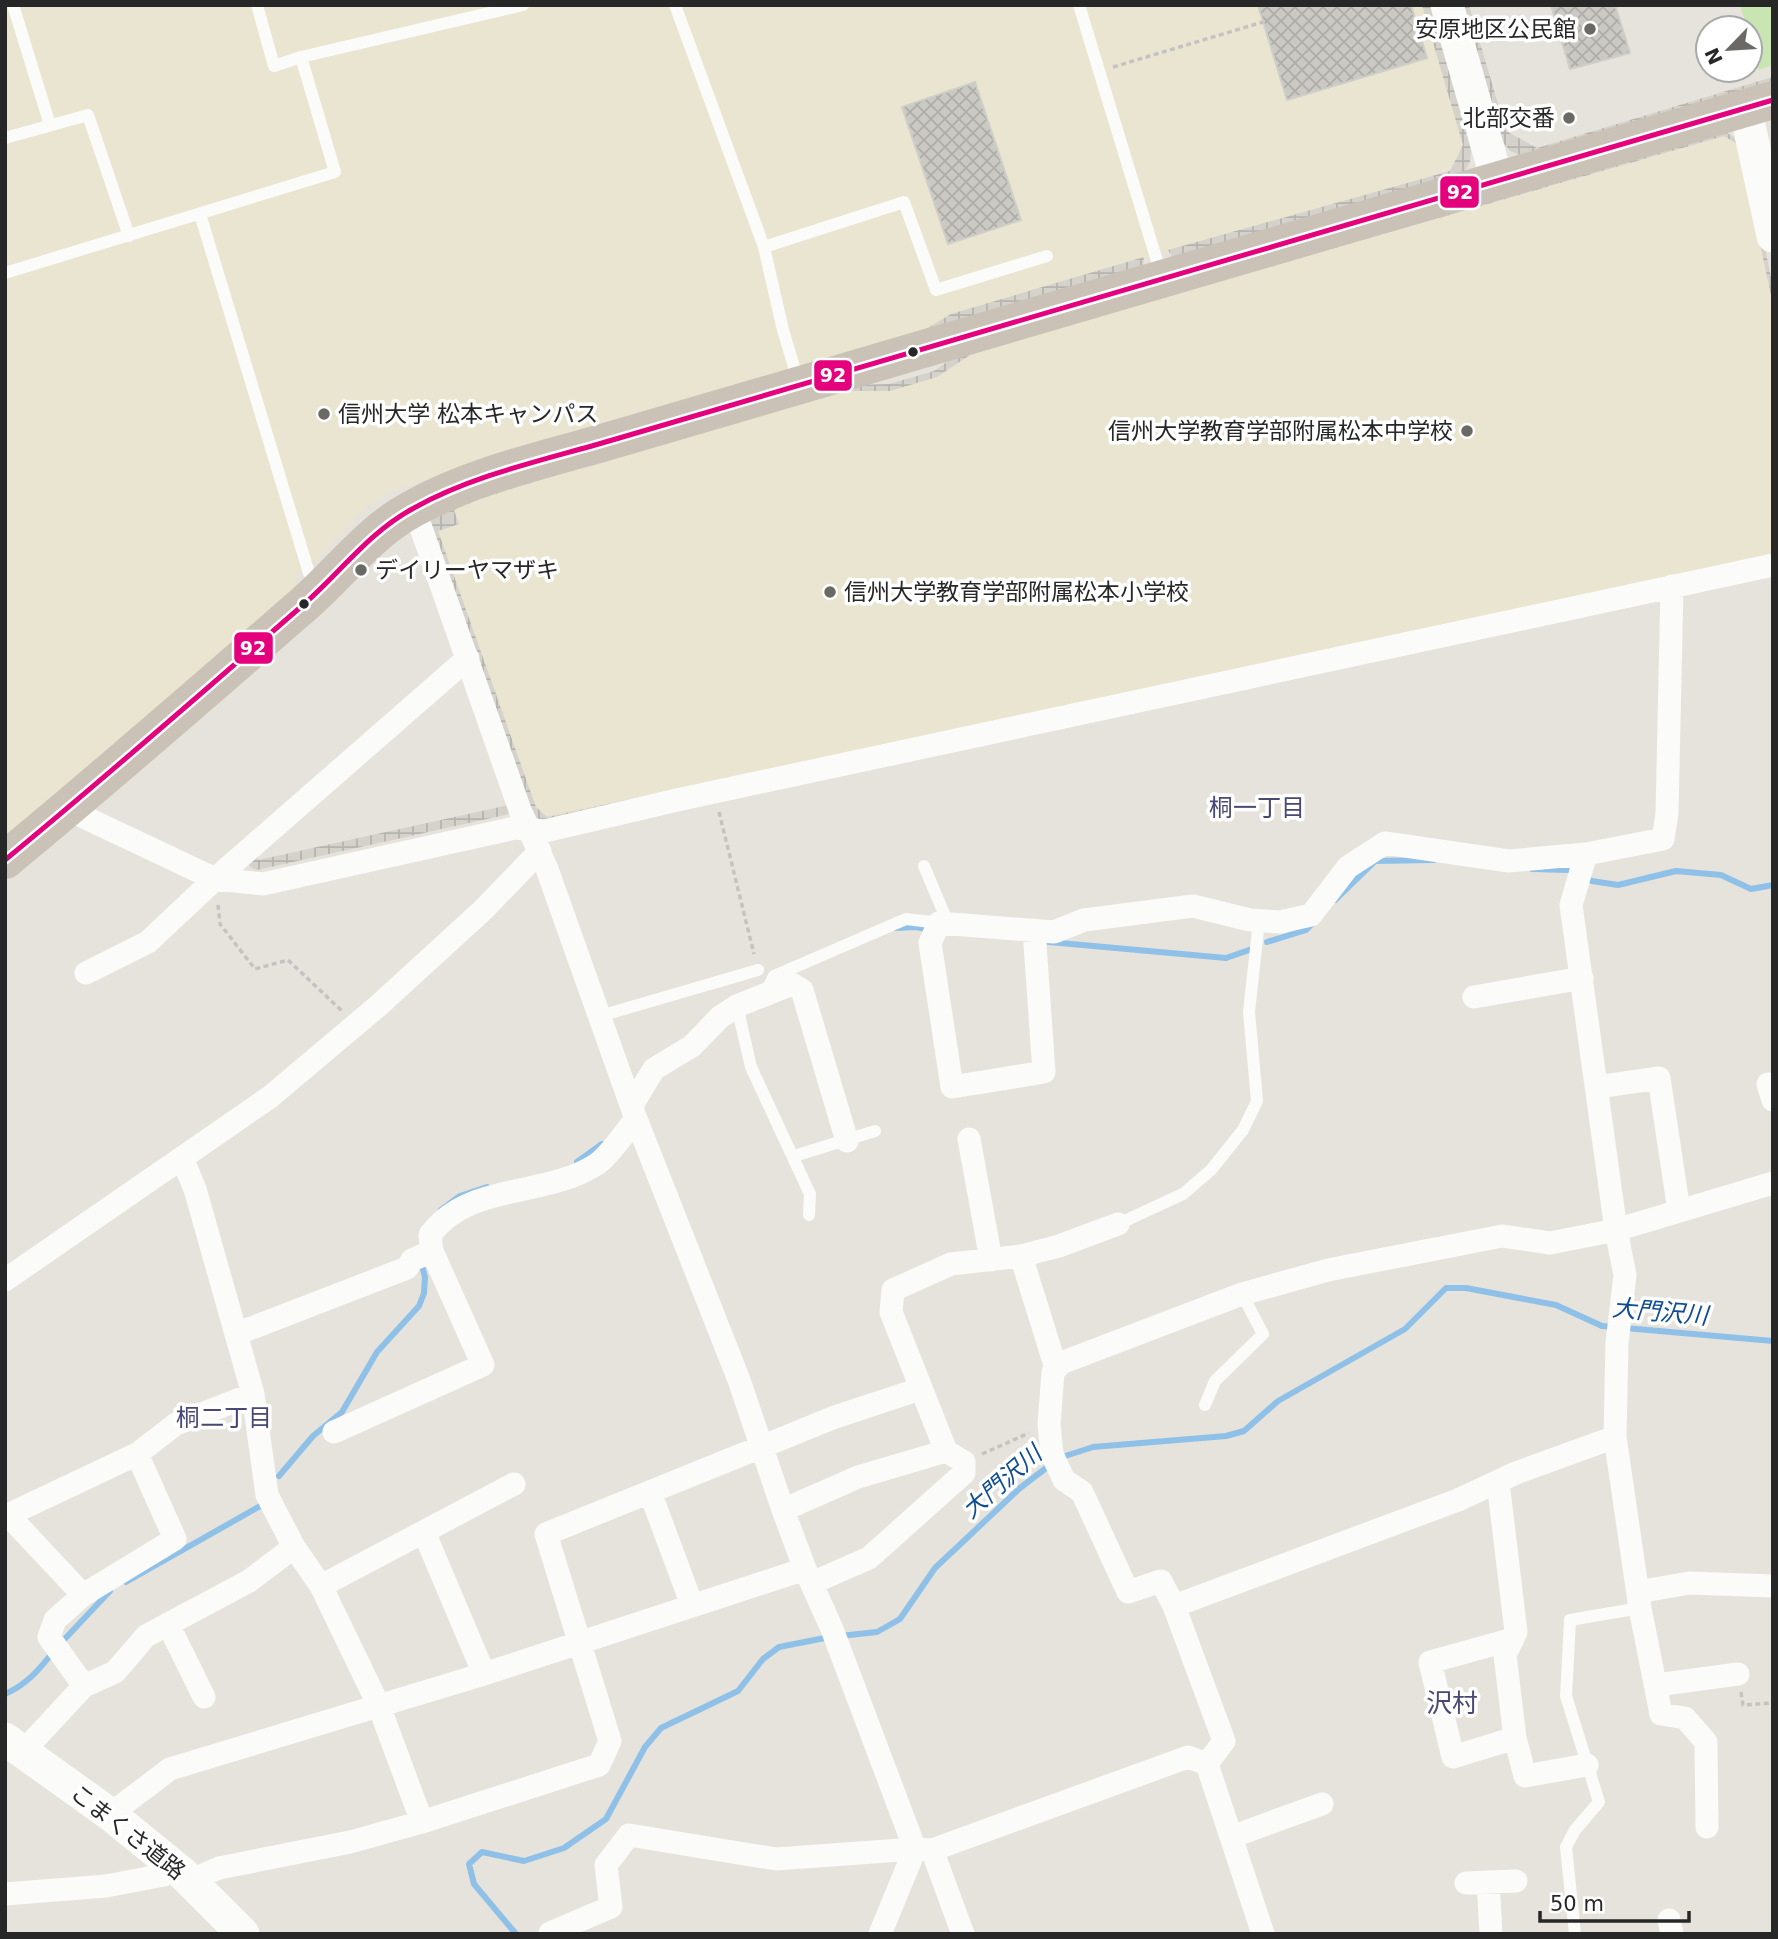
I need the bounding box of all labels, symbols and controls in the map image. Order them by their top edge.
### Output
north arrow [1694,14,1764,84]
place label: 安原地区公民館 [1415,16,1576,42]
marker: 安原地区公民館 [1582,21,1598,37]
text: N [1700,44,1727,68]
place label: 北部交番 [1463,105,1555,131]
marker: 北部交番 [1561,110,1577,126]
line badge: 92 [1439,175,1480,209]
text: 92 [1447,181,1473,203]
unlabelled marker [906,345,920,359]
line badge: 92 [813,359,853,392]
text: 92 [820,364,846,386]
place label: 信州大学 松本キャンパス [338,401,598,427]
marker: 信州大学 松本キャンパス [316,406,332,422]
place label: 信州大学教育学部附属松本中学校 [1108,418,1453,444]
marker: 信州大学教育学部附属松本中学校 [1459,423,1475,439]
place label: デイリーヤマザキ [375,557,559,583]
marker: デイリーヤマザキ [353,562,369,578]
place label: 信州大学教育学部附属松本小学校 [844,579,1189,605]
marker: 信州大学教育学部附属松本小学校 [822,584,838,600]
unlabelled marker [297,597,311,611]
line badge: 92 [233,631,274,665]
text: 92 [240,637,266,659]
district label: 桐一丁目 [1209,794,1305,822]
water label: 大門沢川 [1611,1294,1712,1330]
district label: 桐二丁目 [176,1404,272,1432]
water label: 大門沢川 [957,1438,1050,1524]
district label: 沢村 [1426,1688,1478,1718]
street label: こまくさ道路 [66,1779,190,1885]
scale bar [1540,1880,1689,1924]
text: 50 m [1550,1892,1604,1916]

